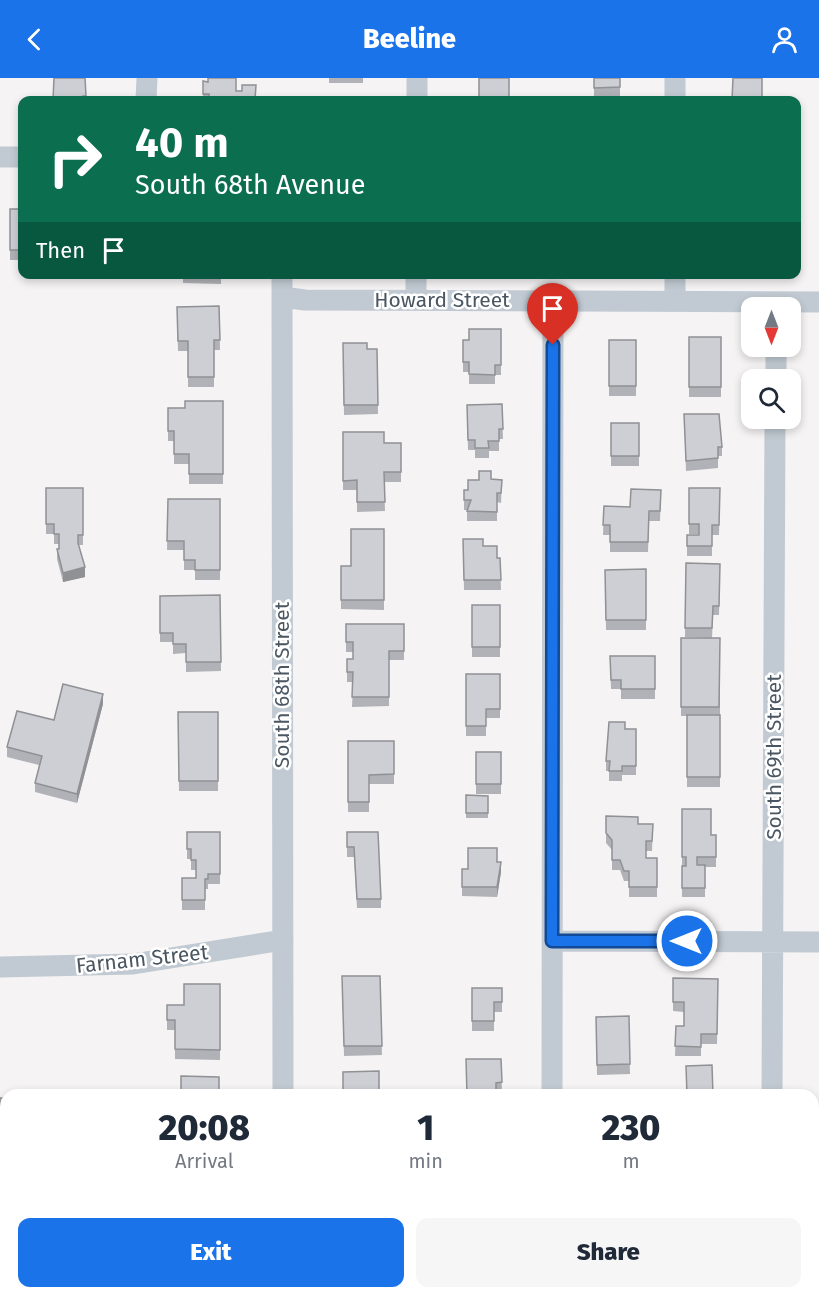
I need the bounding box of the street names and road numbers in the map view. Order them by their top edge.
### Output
street label: Howard Street [374,287,510,313]
street label: South 68th Street [269,601,295,768]
street label: South 69th Street [761,674,787,840]
street label: Farnam Street [75,939,210,979]

